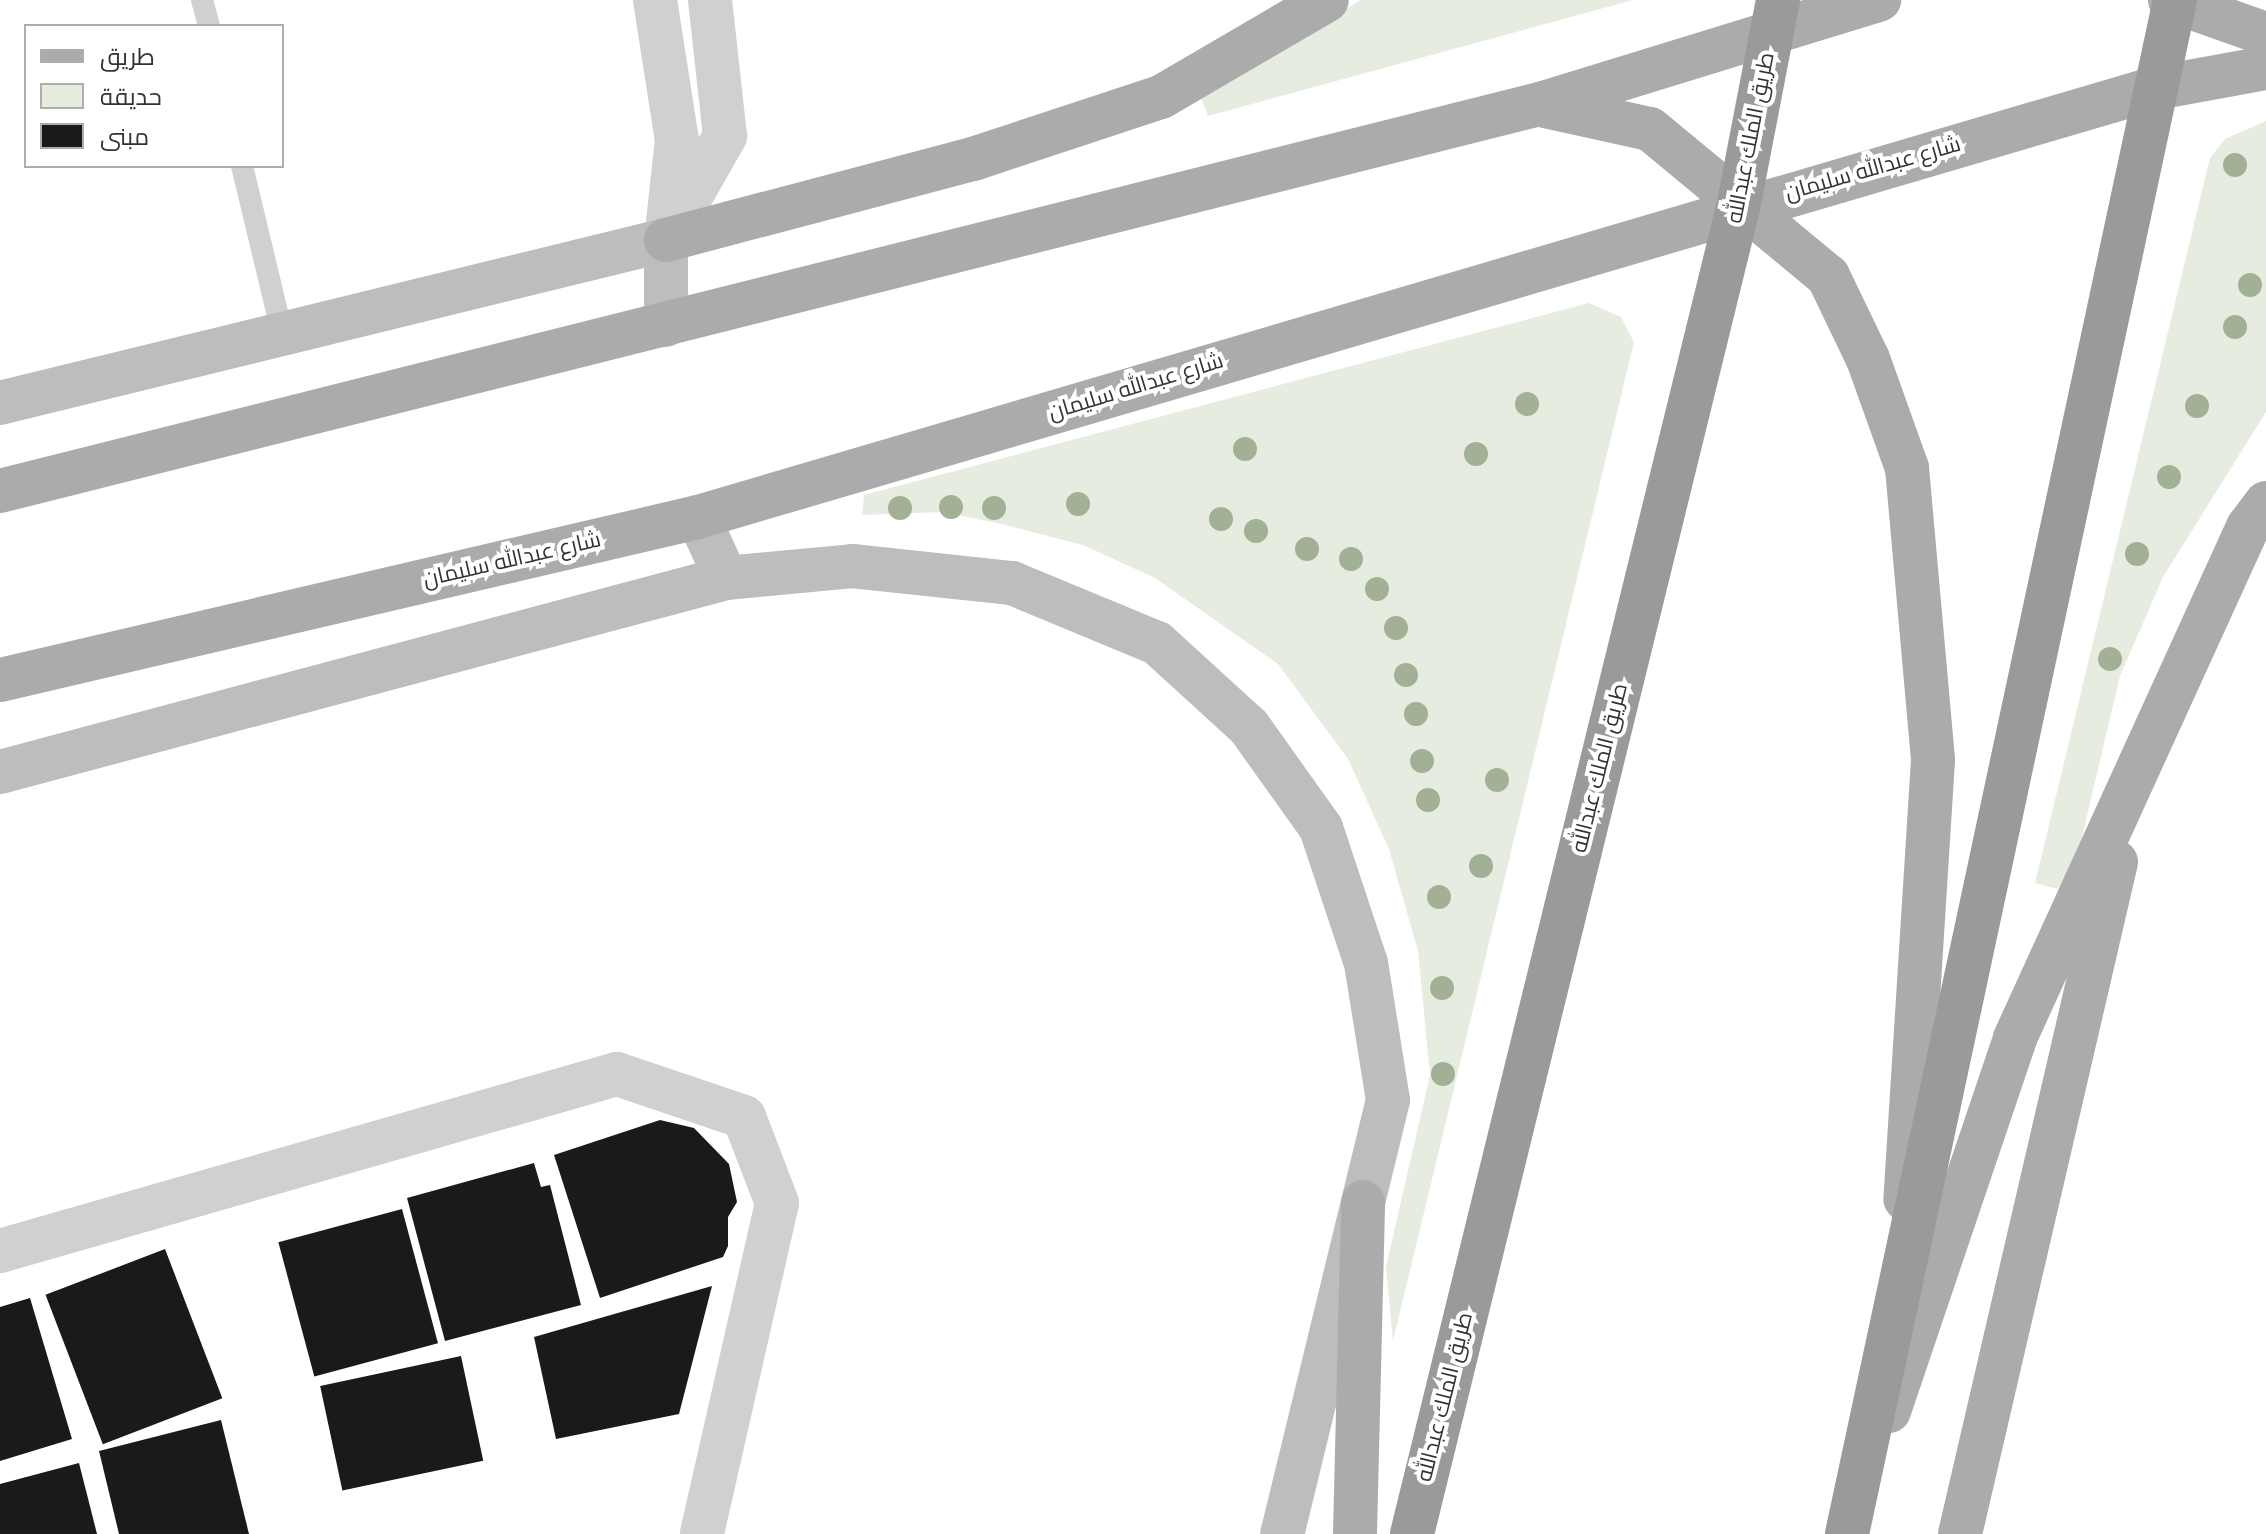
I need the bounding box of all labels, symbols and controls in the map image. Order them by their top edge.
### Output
legend [24,24,284,168]
text: طريق [100,41,155,73]
street label: طريق الملك عبدالله [1721,50,1781,226]
text: حديقة [100,81,162,113]
text: مبنى [100,121,149,153]
street label: شارع عبدالله سليمان [1782,131,1964,207]
street label: شارع عبدالله سليمان [1045,348,1227,426]
street label: شارع عبدالله سليمان [421,527,603,593]
street label: طريق الملك عبدالله [1566,681,1634,855]
street label: طريق الملك عبدالله [1411,1310,1479,1484]

